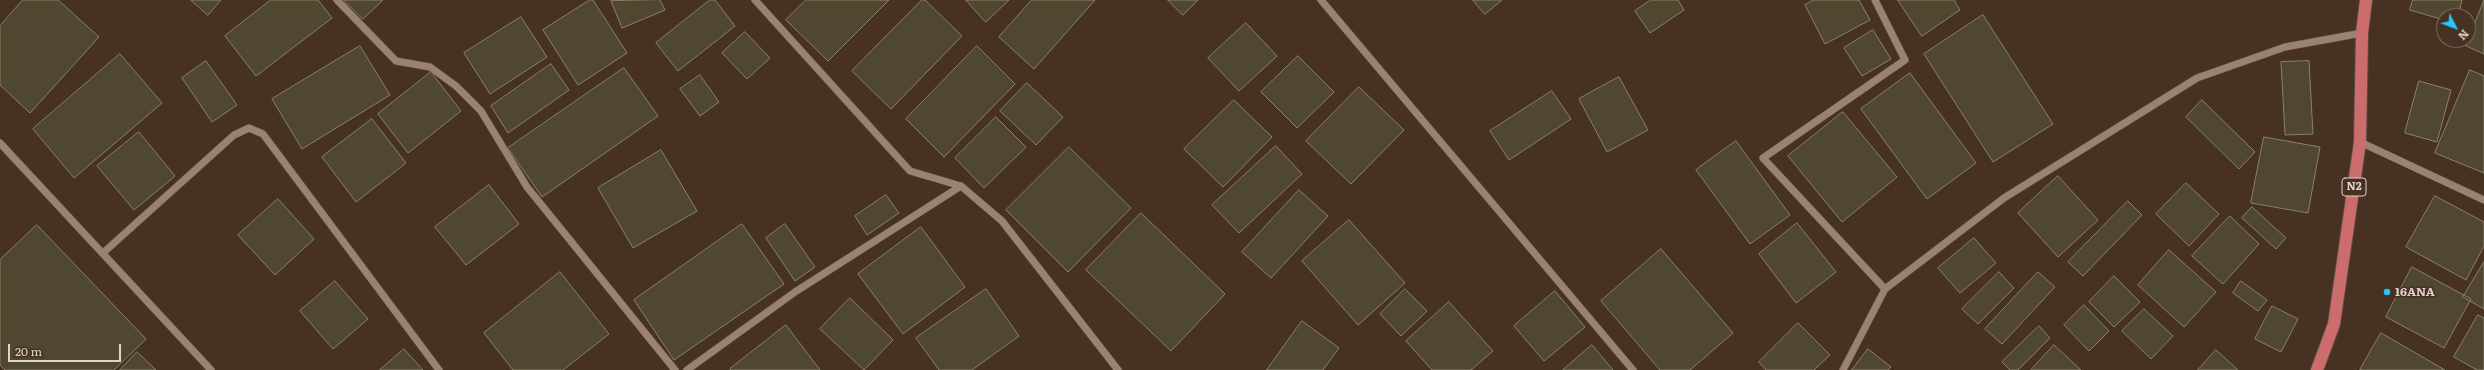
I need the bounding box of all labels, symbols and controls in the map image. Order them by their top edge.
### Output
north arrow [2436,8,2476,48]
text: N [2455,27,2473,44]
road number: N2 [2342,178,2366,196]
place label: 16ANA [2395,285,2435,299]
marker: 16ANA [2382,287,2392,297]
scale bar [10,336,123,362]
text: 20 m [15,342,42,360]

